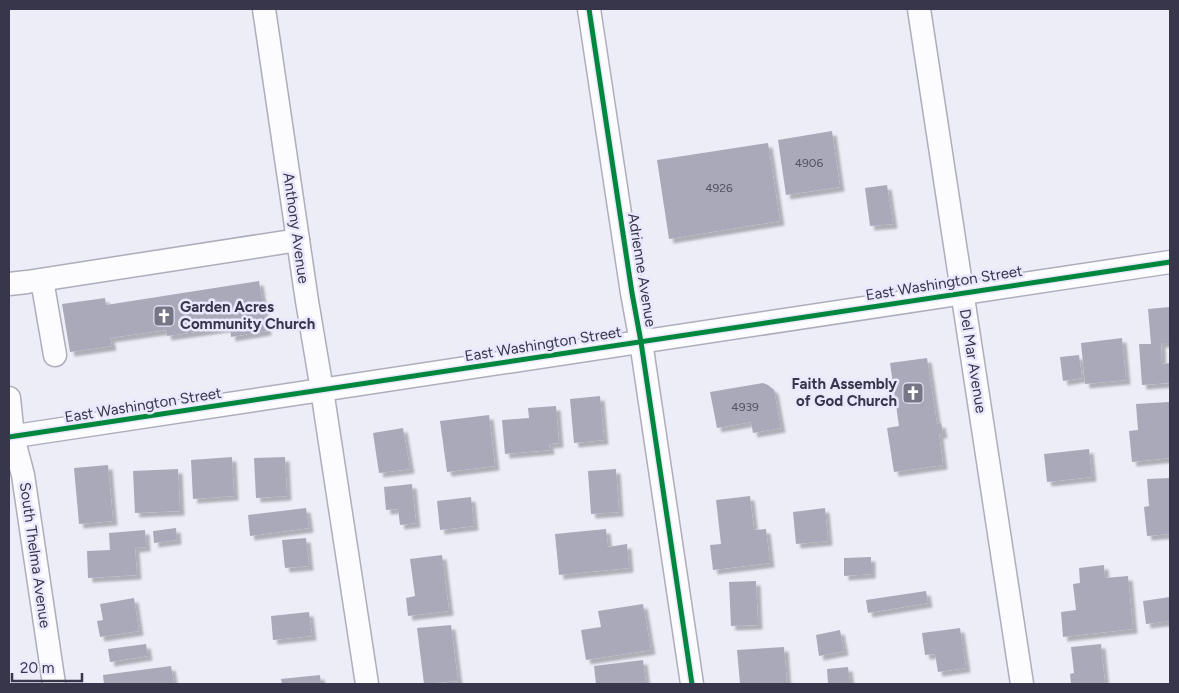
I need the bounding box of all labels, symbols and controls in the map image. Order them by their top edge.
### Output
house number: 4906 [795,156,824,170]
street label: Anthony Avenue [279,171,313,285]
house number: 4926 [705,181,733,195]
street label: Adrienne Avenue [624,212,660,328]
street label: East Washington Street [864,262,1024,304]
place label: Garden Acres Community Church [180,298,315,333]
church icon: Garden Acres Community Church [152,304,176,328]
street label: Del Mar Avenue [956,308,990,414]
street label: East Washington Street [463,323,623,365]
place label: Faith Assembly of God Church [791,375,897,410]
church icon: Faith Assembly of God Church [901,381,925,405]
street label: East Washington Street [63,384,223,426]
house number: 4939 [731,400,759,414]
street label: South Thelma Avenue [16,481,54,629]
scale bar [12,650,82,682]
text: 20 m [20,659,54,677]

